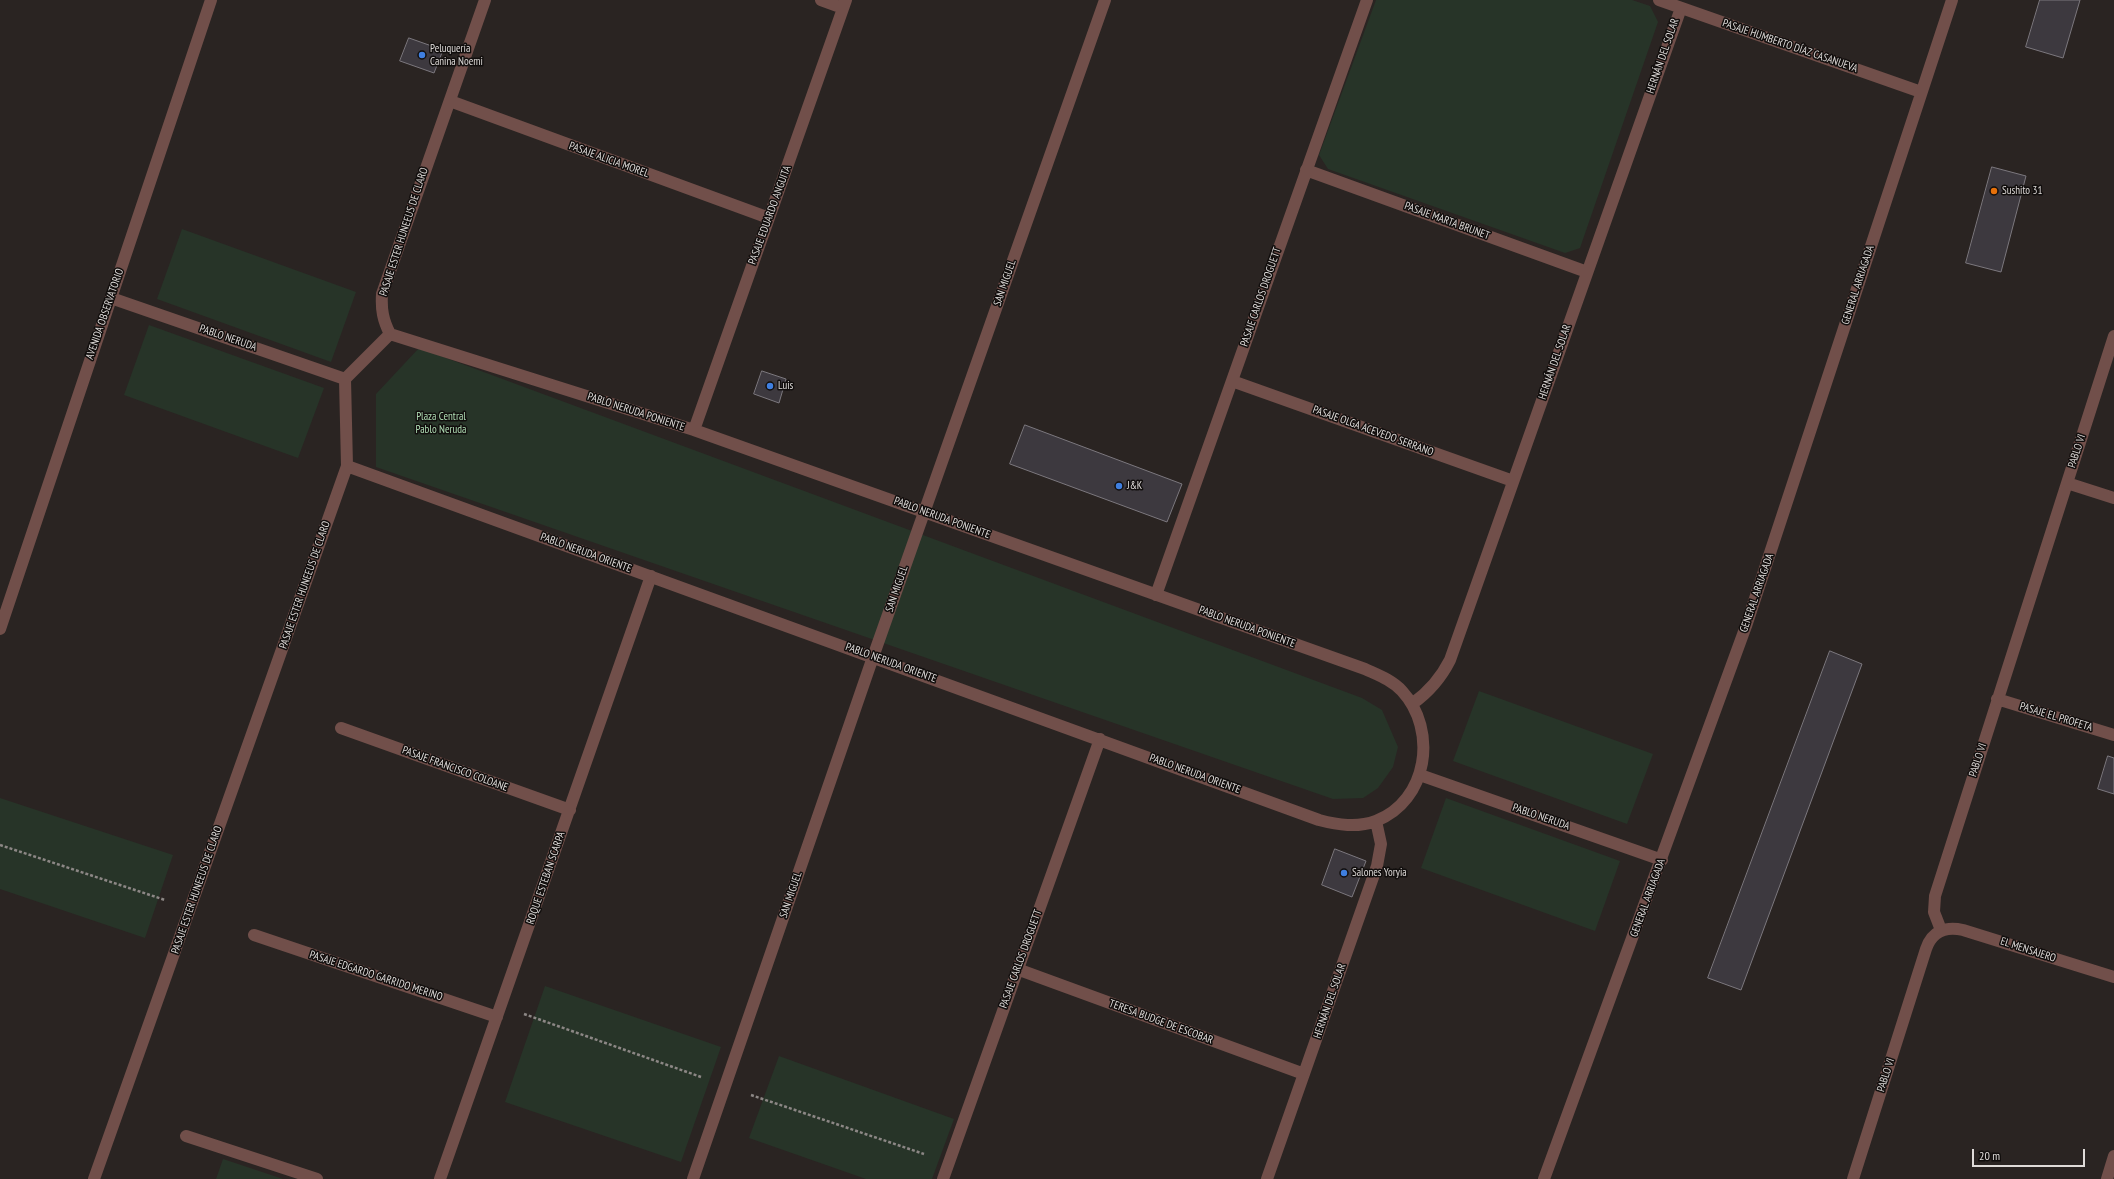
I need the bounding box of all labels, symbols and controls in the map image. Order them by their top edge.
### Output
street label: HERNÁN DEL SOLAR [1644,17,1682,95]
street label: PASAJE HUMBERTO DÍAZ CASANUEVA [1721,17,1859,75]
place label: Peluquería Canina Noemi [430,42,483,68]
marker: Peluquería Canina Noemi [417,50,427,60]
street label: PASAJE ALICIA MOREL [567,139,651,181]
street label: PASAJE EDUARDO ANGUITA [746,164,794,266]
street label: PASAJE ESTER HUNEEUS DE CLARO [377,166,431,298]
place label: Sushito 31 [2002,184,2042,198]
marker: Sushito 31 [1989,186,1999,196]
street label: PASAJE MARTA BRUNET [1403,199,1491,243]
street label: GENERAL ARRIAGADA [1839,244,1877,326]
street label: PASAJE CARLOS DROGUETT [1238,246,1284,348]
street label: SAN MIGUEL [991,258,1019,308]
street label: AVENIDA OBSERVATORIO [83,267,127,361]
street label: PABLO NERUDA [198,322,258,354]
street label: HERNÁN DEL SOLAR [1536,323,1574,401]
place label: Luis [778,379,793,393]
marker: Luis [765,381,775,391]
street label: PABLO NERUDA PONIENTE [586,390,686,434]
street label: PASAJE OLGA ACEVEDO SERRANO [1311,403,1435,459]
park label: Plaza Central Pablo Neruda [416,410,466,436]
street label: PABLO VI [2065,432,2089,470]
place label: J&K [1127,479,1142,493]
marker: J&K [1114,481,1124,491]
street label: PABLO NERUDA PONIENTE [892,494,992,542]
street label: PASAJE ESTER HUNEEUS DE CLARO [277,519,333,651]
street label: PABLO NERUDA ORIENTE [539,530,633,576]
street label: GENERAL ARRIAGADA [1737,552,1777,634]
street label: SAN MIGUEL [883,564,911,614]
street label: PABLO NERUDA PONIENTE [1197,603,1297,651]
street label: PABLO NERUDA ORIENTE [844,640,938,686]
street label: PASAJE EL PROFETA [2018,700,2094,734]
street label: PABLO VI [1966,741,1990,779]
street label: PASAJE FRANCISCO COLOANE [400,744,510,794]
street label: PABLO NERUDA ORIENTE [1148,751,1242,797]
street label: PABLO NERUDA [1511,801,1571,833]
street label: PASAJE ESTER HUNEEUS DE CLARO [169,824,225,956]
street label: ROQUE ESTEBAN SCARPA [524,830,568,926]
street label: GENERAL ARRIAGADA [1628,857,1668,939]
place label: Salones Yoryia [1352,866,1407,880]
marker: Salones Yoryia [1339,868,1349,878]
street label: SAN MIGUEL [777,870,805,920]
street label: PASAJE CARLOS DROGUETT [997,908,1045,1010]
street label: EL MENSAJERO [1999,935,2057,965]
street label: PASAJE EDGARDO GARRIDO MERINO [308,948,444,1004]
street label: HERNÁN DEL SOLAR [1311,962,1349,1040]
street label: TERESA BUDGE DE ESCOBAR [1107,997,1215,1047]
street label: PABLO VI [1874,1056,1898,1094]
scale bar [1974,1141,2087,1167]
text: 20 m [1979,1148,2000,1163]

